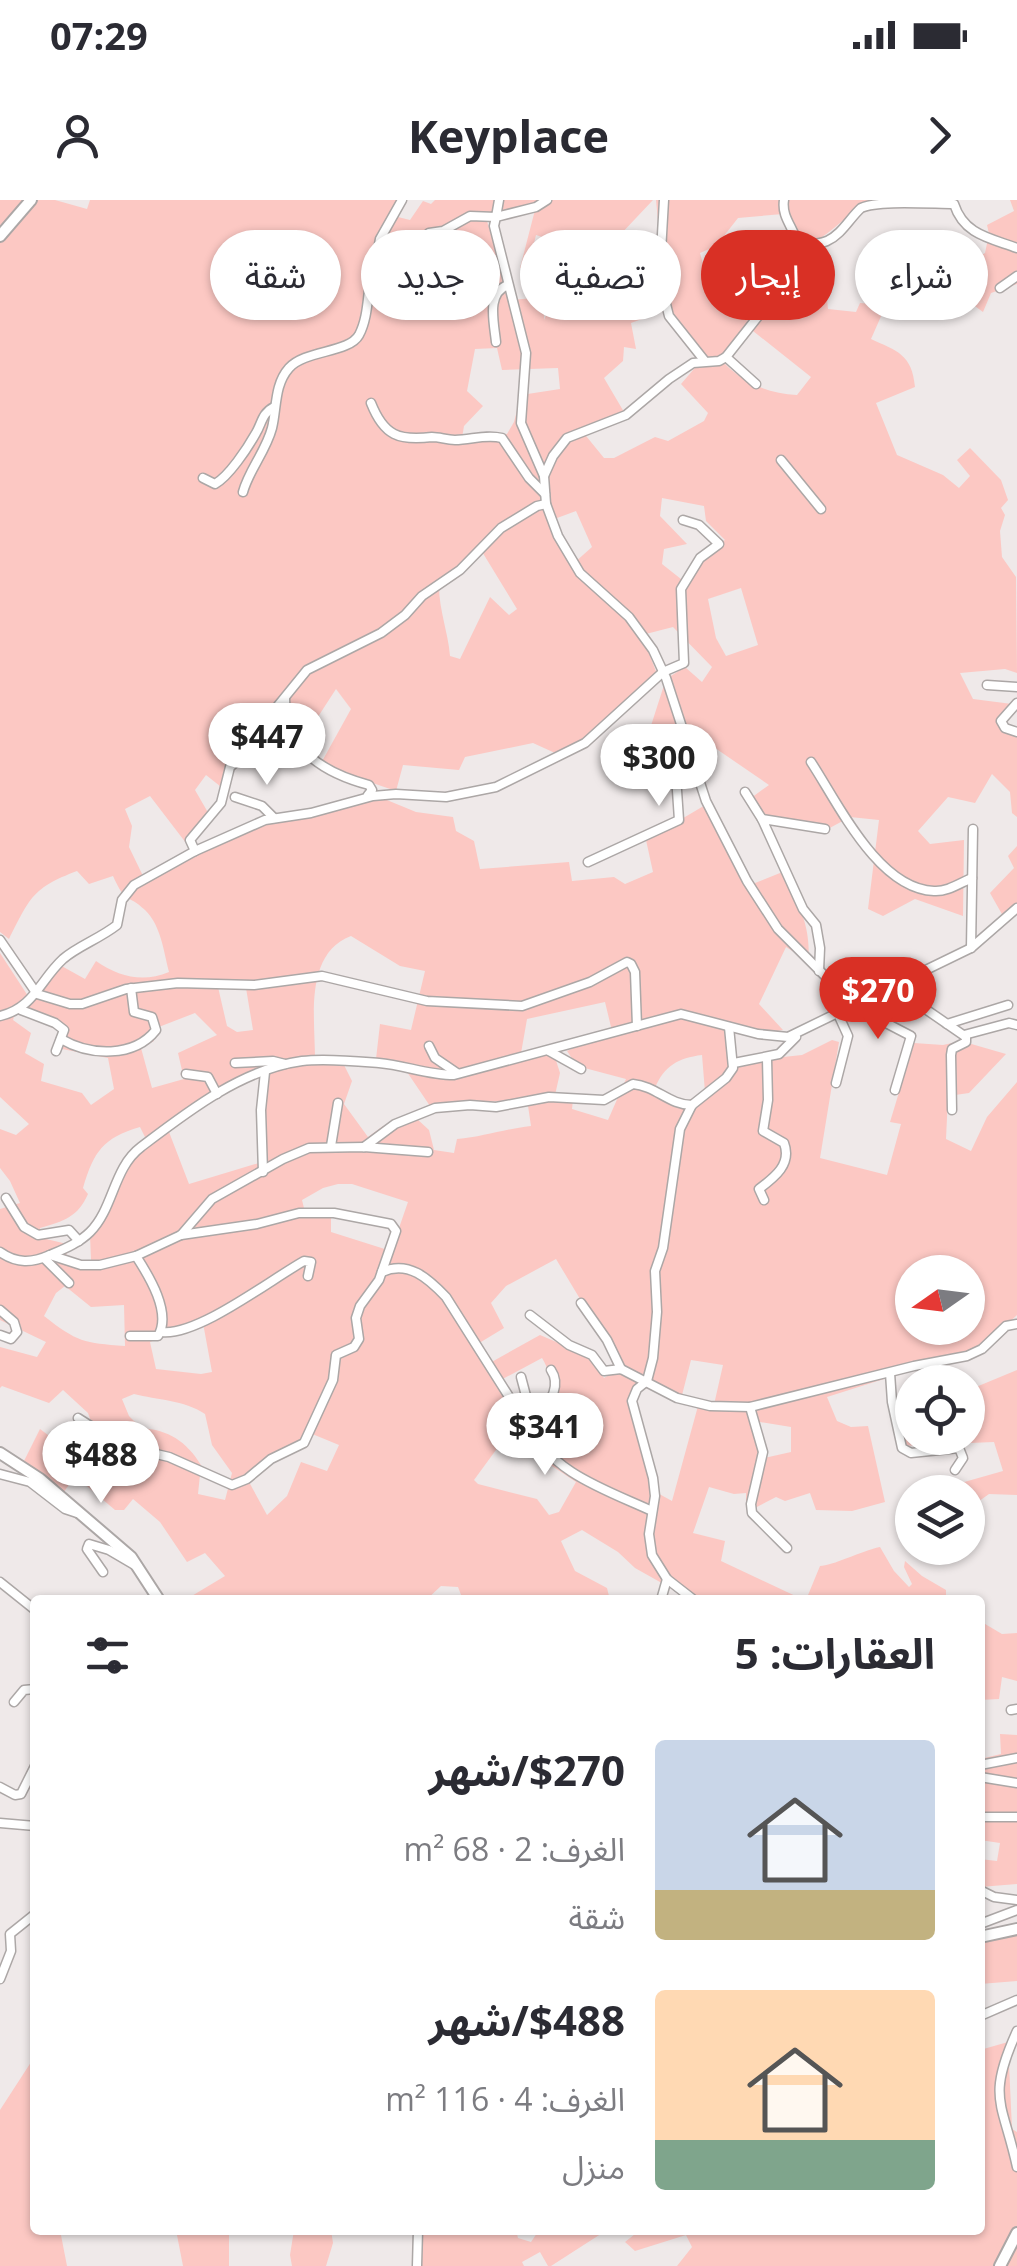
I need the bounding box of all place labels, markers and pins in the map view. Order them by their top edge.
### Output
pin: $447 [208,703,326,788]
pin: $300 [600,724,718,809]
pin: $270 [819,957,937,1042]
pin: $341 [486,1393,604,1478]
pin: $488 [42,1421,160,1506]

